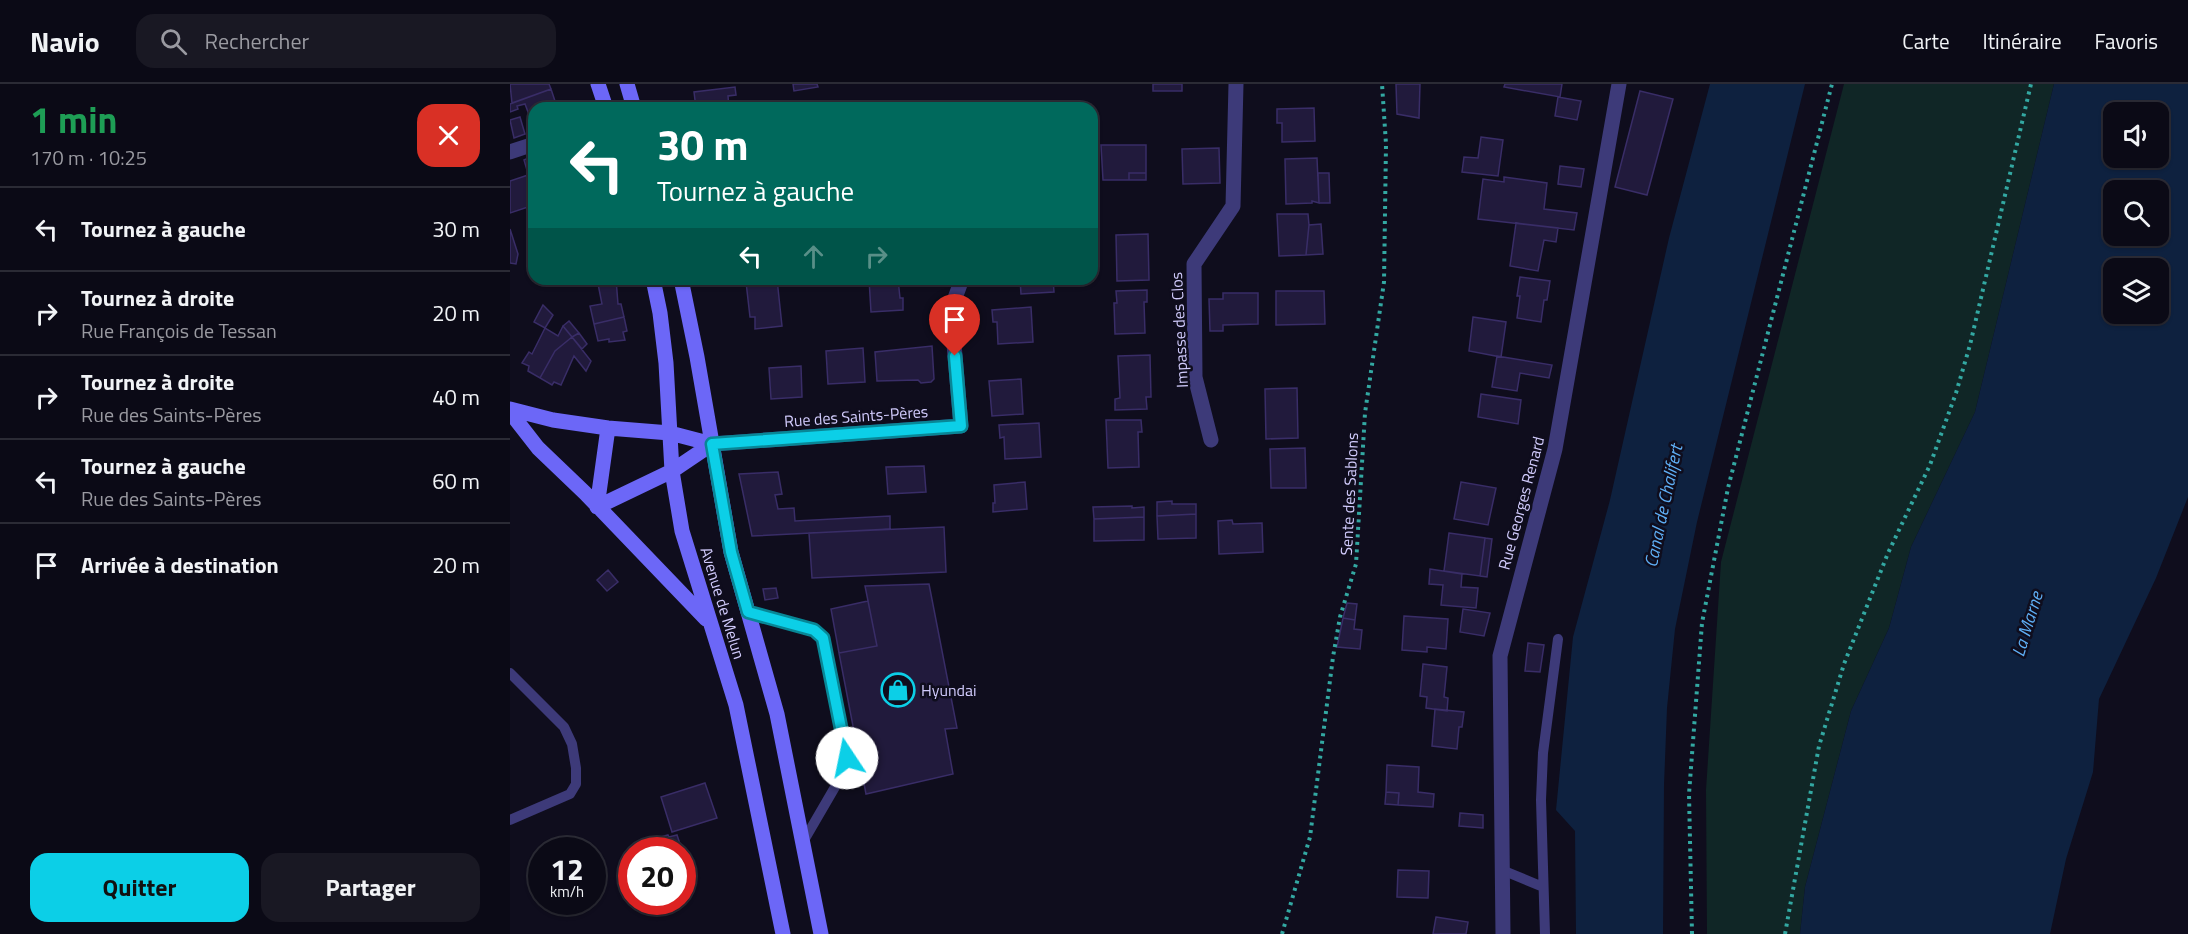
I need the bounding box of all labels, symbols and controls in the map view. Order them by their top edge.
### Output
search box [136,14,556,68]
text: Navio [30,20,100,63]
text: Rechercher [205,24,309,58]
icon: search [157,25,190,58]
text: Carte [1902,25,1950,57]
text: Itinéraire [1983,25,2062,57]
text: Favoris [2095,25,2158,57]
text: 1 min [30,92,117,147]
map controls [2103,102,2169,324]
button: sound [2103,102,2169,168]
button: close [417,104,480,167]
text: 30 m [657,112,749,176]
icon: left [558,126,636,204]
text: 170 m · 10:25 [30,142,147,173]
text: Tournez à gauche [657,170,854,211]
button: search [2103,180,2169,246]
text: Tournez à gauche [81,212,246,246]
text: 30 m [432,212,480,246]
icon: left [30,213,63,246]
icon: left [734,240,767,273]
icon: ahead [797,240,830,273]
icon: right [860,240,893,273]
button: layers [2103,258,2169,324]
street label: Impasse des Clos [1164,271,1194,389]
text: Tournez à droite [81,281,234,315]
pin [929,294,980,356]
text: 20 m [432,296,480,330]
icon: right [30,297,63,330]
icon: arrive [938,303,971,336]
text: Rue François de Tessan [81,315,277,346]
text: Tournez à droite [81,365,234,399]
text: 40 m [432,380,480,414]
icon: right [30,381,63,414]
text: Rue des Saints-Pères [81,399,262,430]
street label: Rue des Saints-Pères [783,399,929,433]
street label: Sente des Sablons [1334,432,1364,556]
street label: Rue Georges Renard [1492,434,1550,572]
water label: Canal de Chalifert [1637,440,1690,570]
text: Tournez à gauche [81,449,246,483]
text: 60 m [432,464,480,498]
icon: left [30,465,63,498]
text: Rue des Saints-Pères [81,483,262,514]
street label: Avenue de Melun [695,544,751,662]
text: Arrivée à destination [81,548,279,582]
text: 20 m [432,548,480,582]
icon: arrive [30,549,63,582]
water label: La Marne [2004,587,2050,660]
shop icon: Hyundai [880,672,916,708]
place label: Hyundai [921,678,977,702]
position arrow [815,726,879,790]
speed limit sign: 20 [618,837,696,915]
text: 12 [550,846,584,892]
button: Quitter [30,853,249,922]
button: Partager [261,853,480,922]
text: km/h [550,880,584,903]

